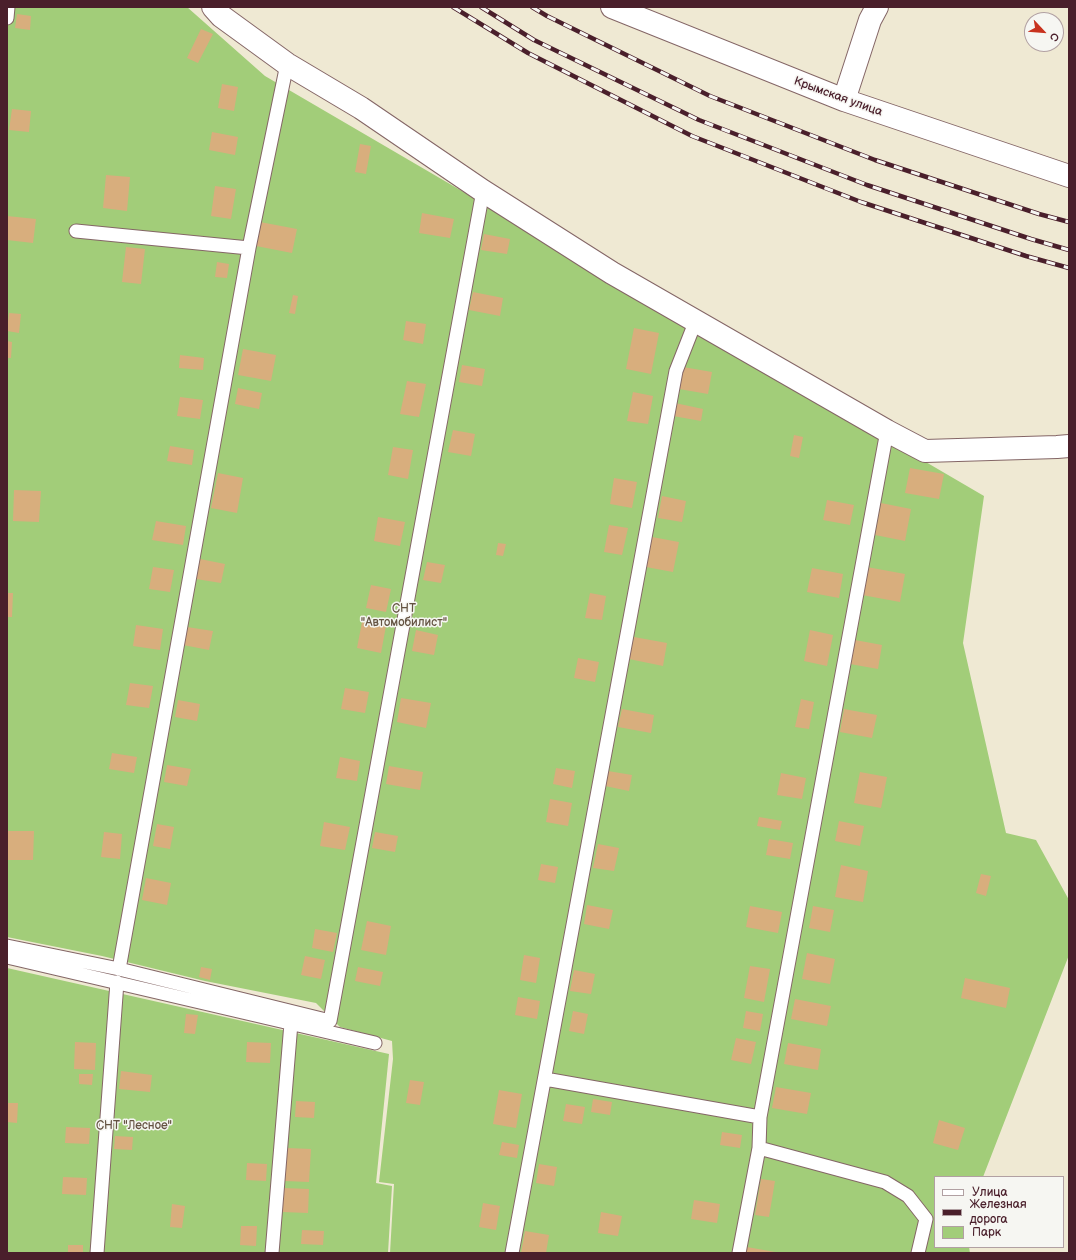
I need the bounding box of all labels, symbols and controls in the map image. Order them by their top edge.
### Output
north arrow [1024,12,1064,52]
text: С [1047,31,1062,43]
street label: Крымская улица [792,74,884,120]
park label: СНТ "Автомобилист" [361,602,447,630]
park label: СНТ "Лесное" [96,1119,172,1133]
legend [934,1176,1064,1248]
text: Улица [972,1185,1008,1200]
text: Железная дорога [970,1197,1027,1227]
text: Парк [972,1225,1001,1240]

